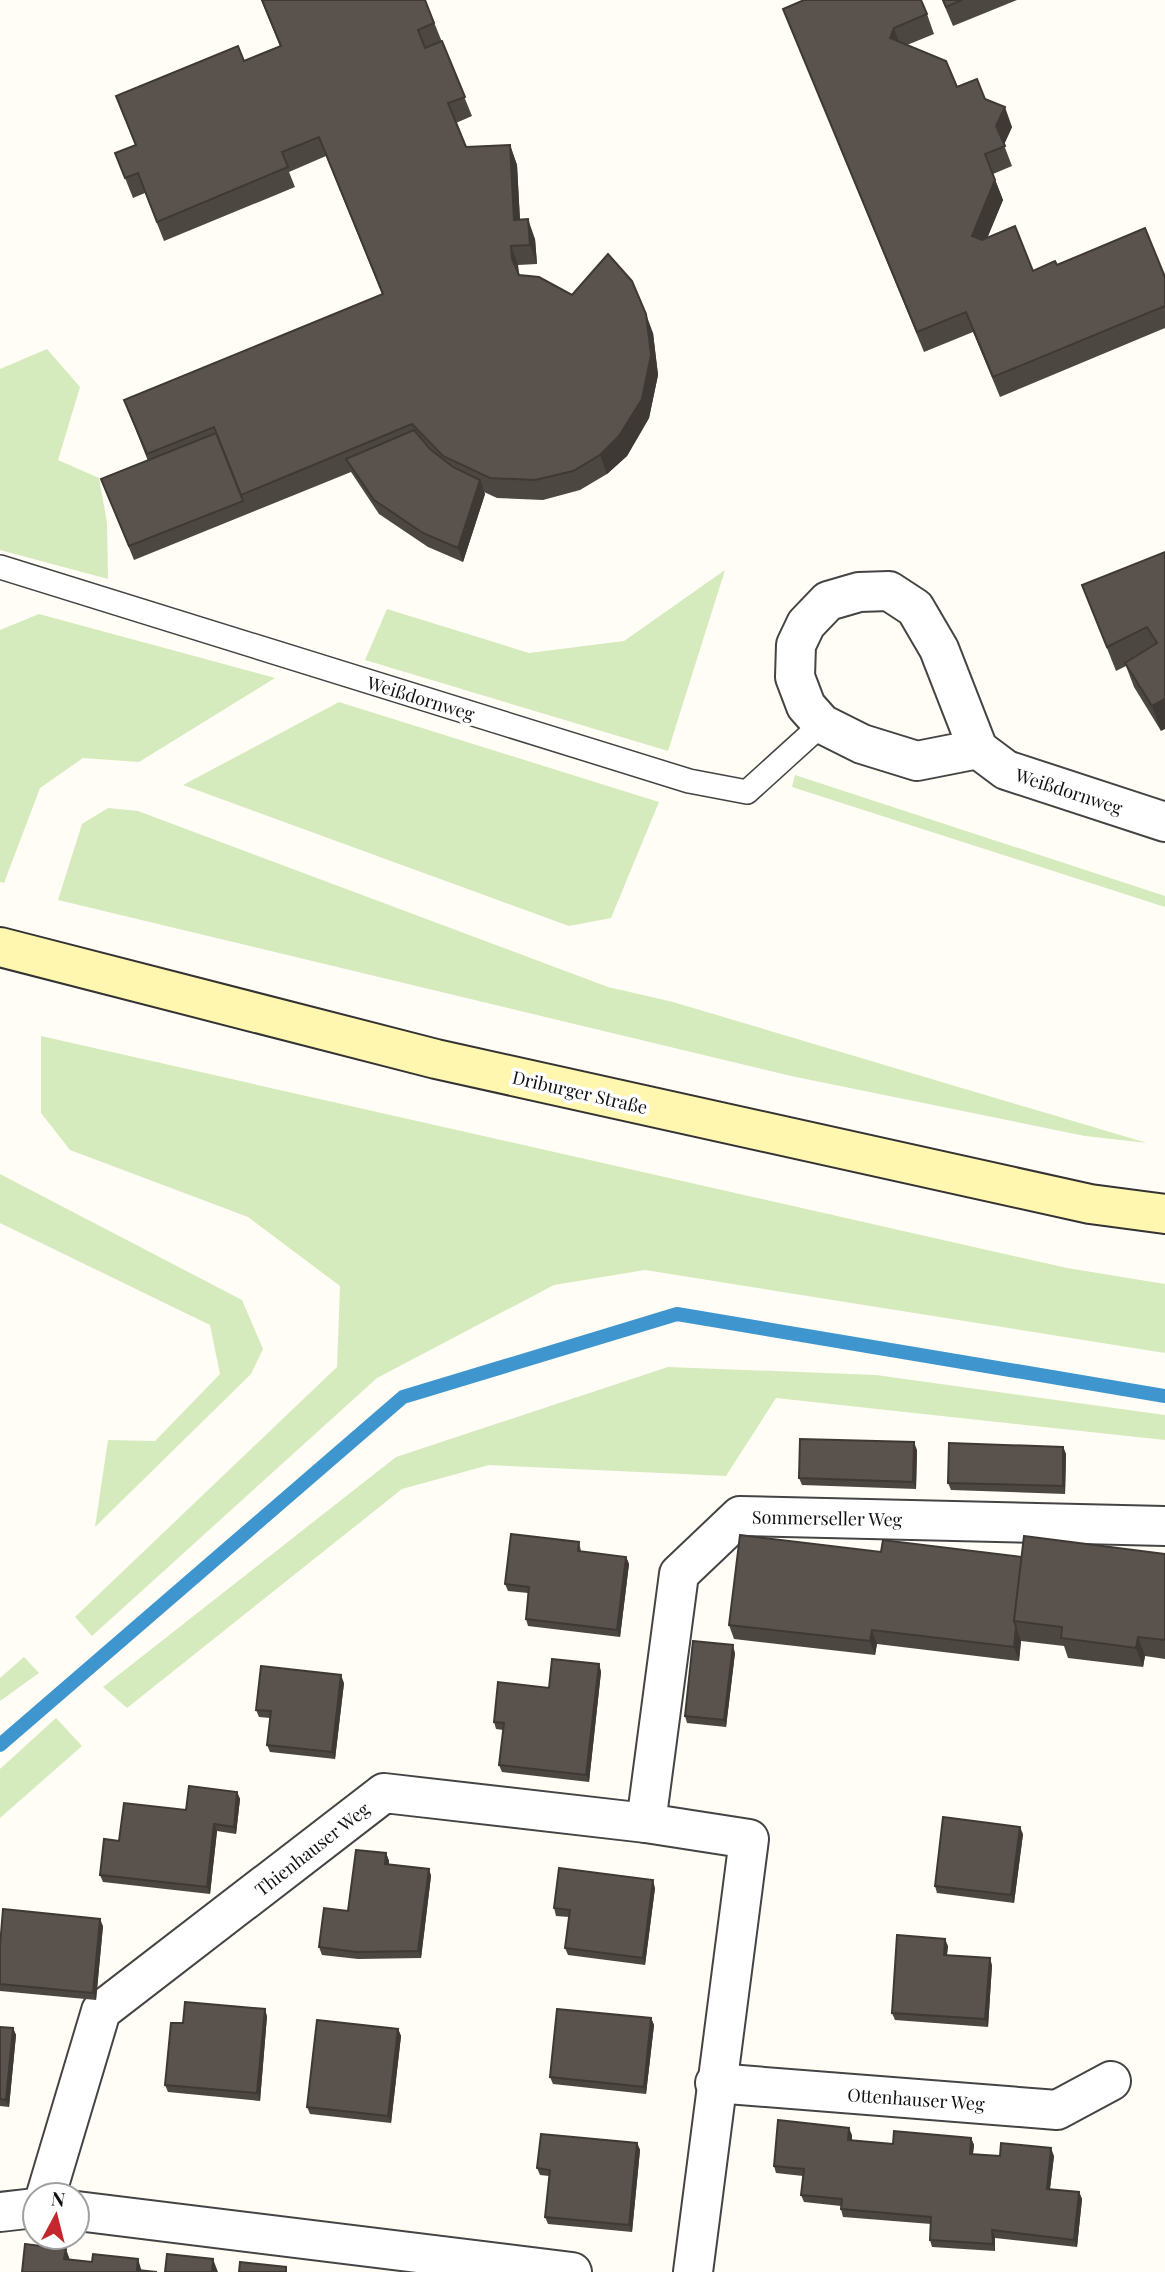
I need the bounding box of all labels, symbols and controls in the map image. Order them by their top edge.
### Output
street label: Weißdornweg [363,670,478,726]
street label: Weißdornweg [1011,762,1126,820]
street label: Driburger Straße [510,1065,650,1119]
street label: Sommerseller Weg [752,1505,903,1531]
street label: Thienhauser Weg [250,1796,375,1901]
street label: Ottenhauser Weg [847,2082,986,2116]
north arrow [21,2181,91,2251]
text: N [50,2184,67,2212]

